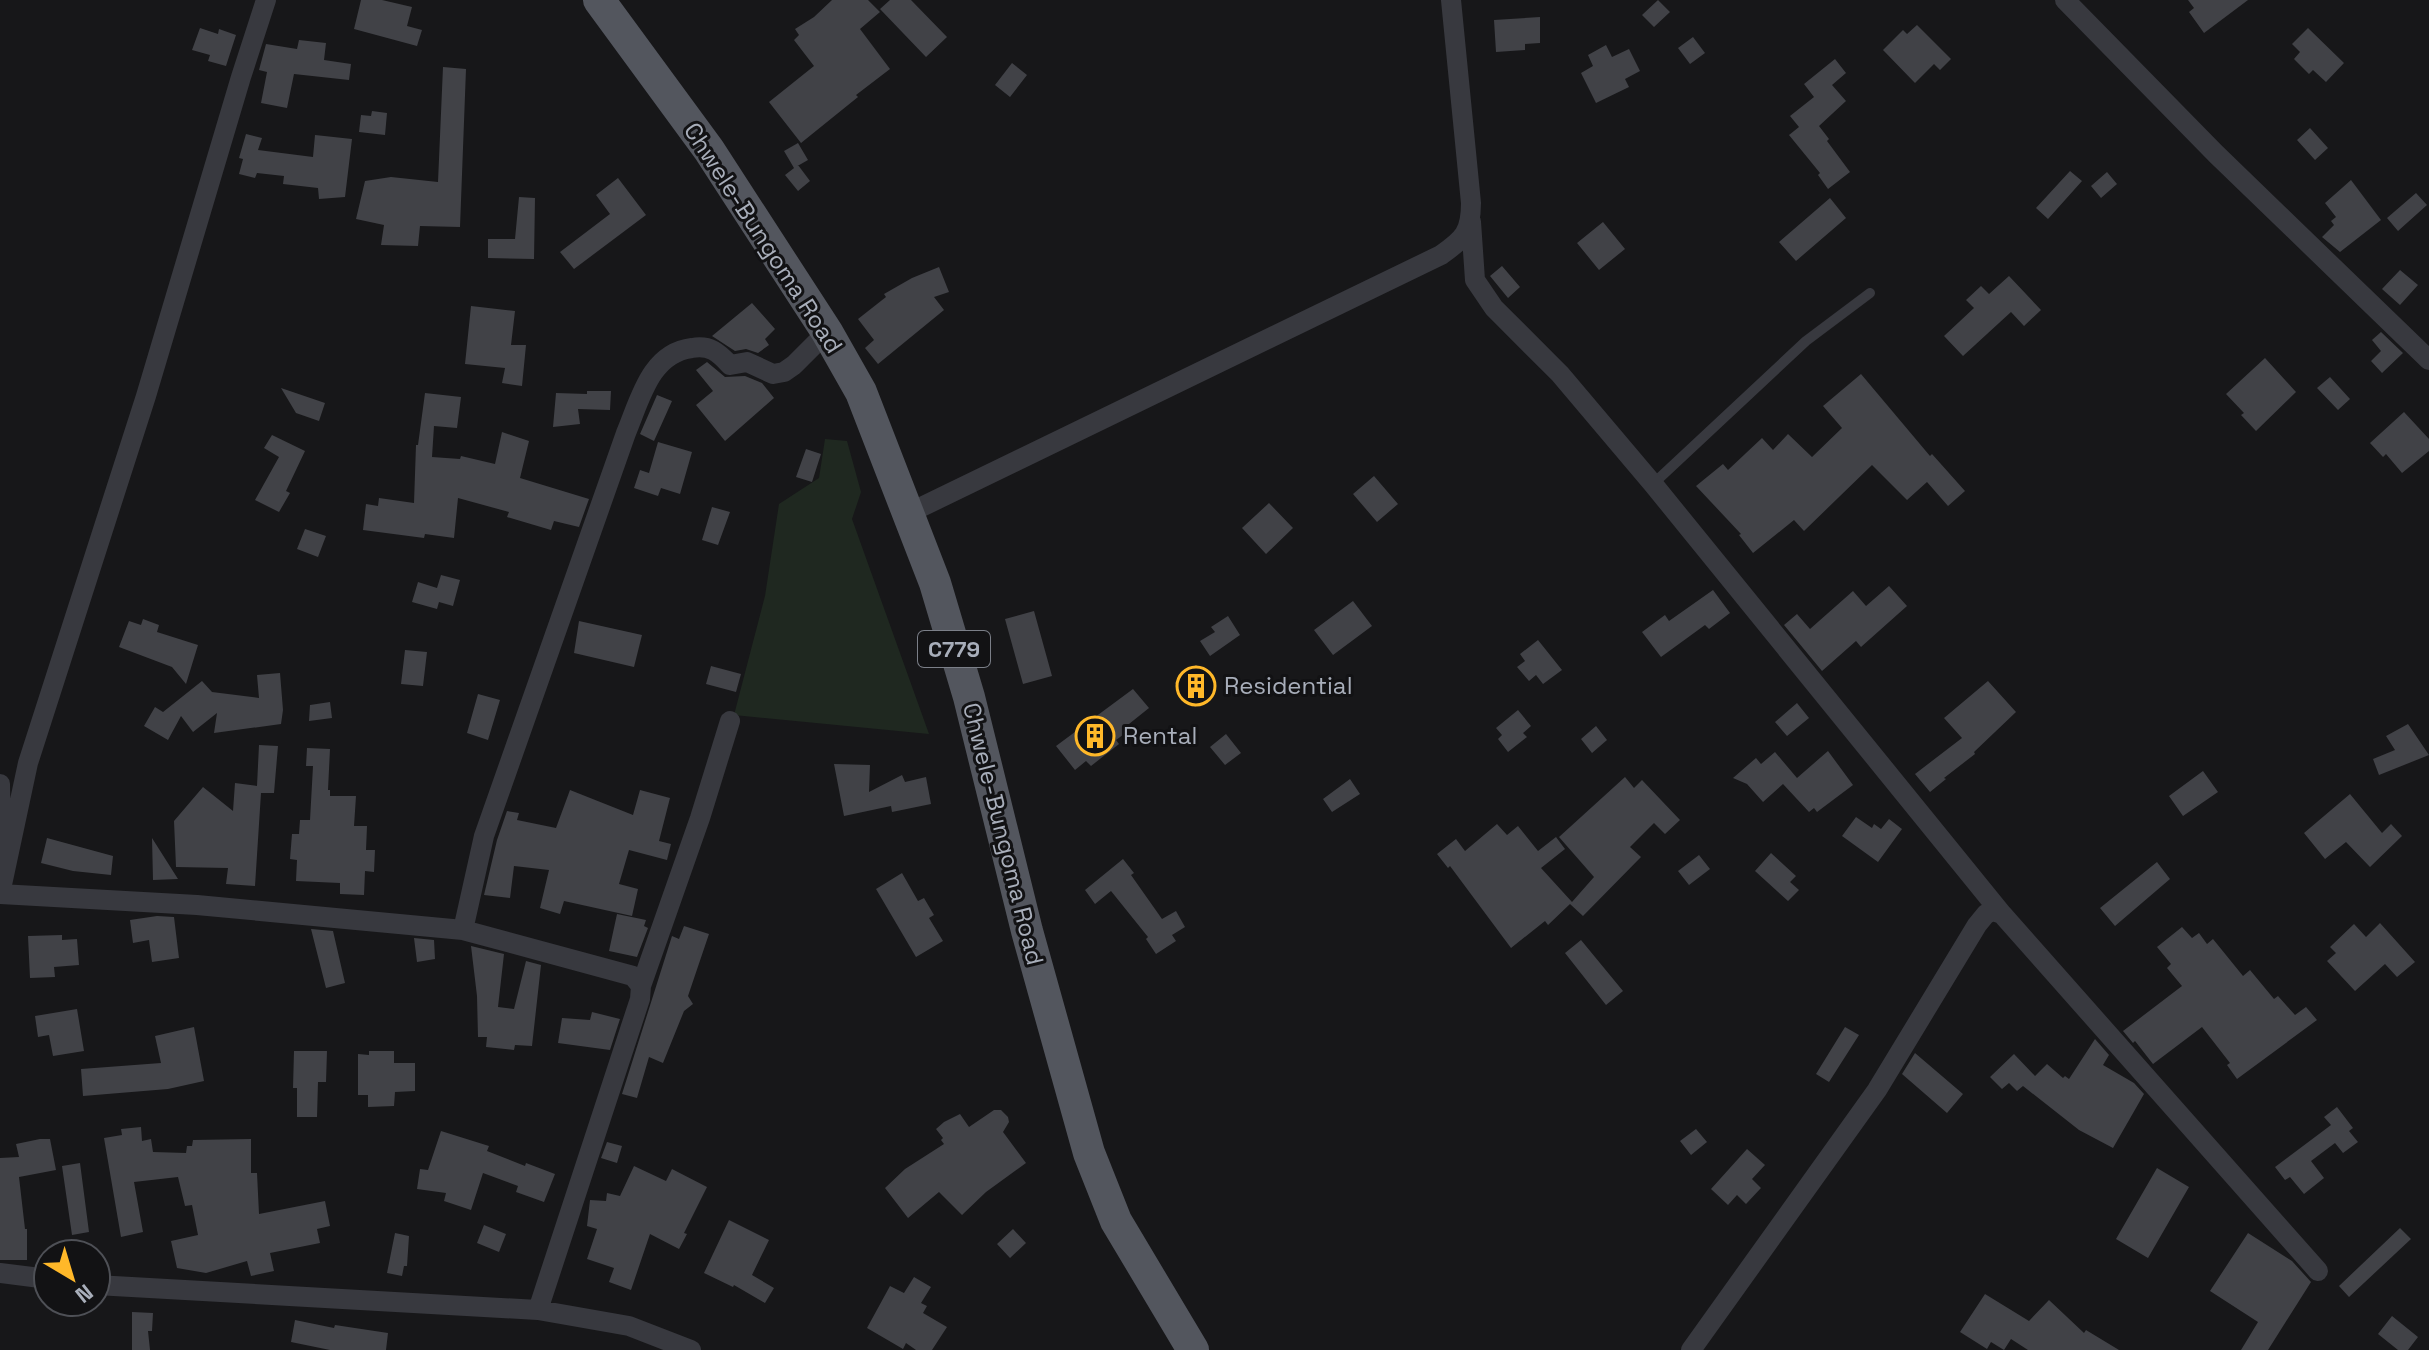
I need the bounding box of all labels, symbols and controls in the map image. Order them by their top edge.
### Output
street label: Chwele-Bungoma Road [677,116,850,359]
road number: C779 [918,631,990,667]
building icon: Residential [1175,665,1217,707]
place label: Residential [1224,670,1353,701]
street label: Chwele-Bungoma Road [956,700,1051,968]
building icon: Rental [1074,715,1116,757]
place label: Rental [1123,720,1197,751]
north arrow [32,1238,112,1318]
text: N [70,1278,99,1309]

